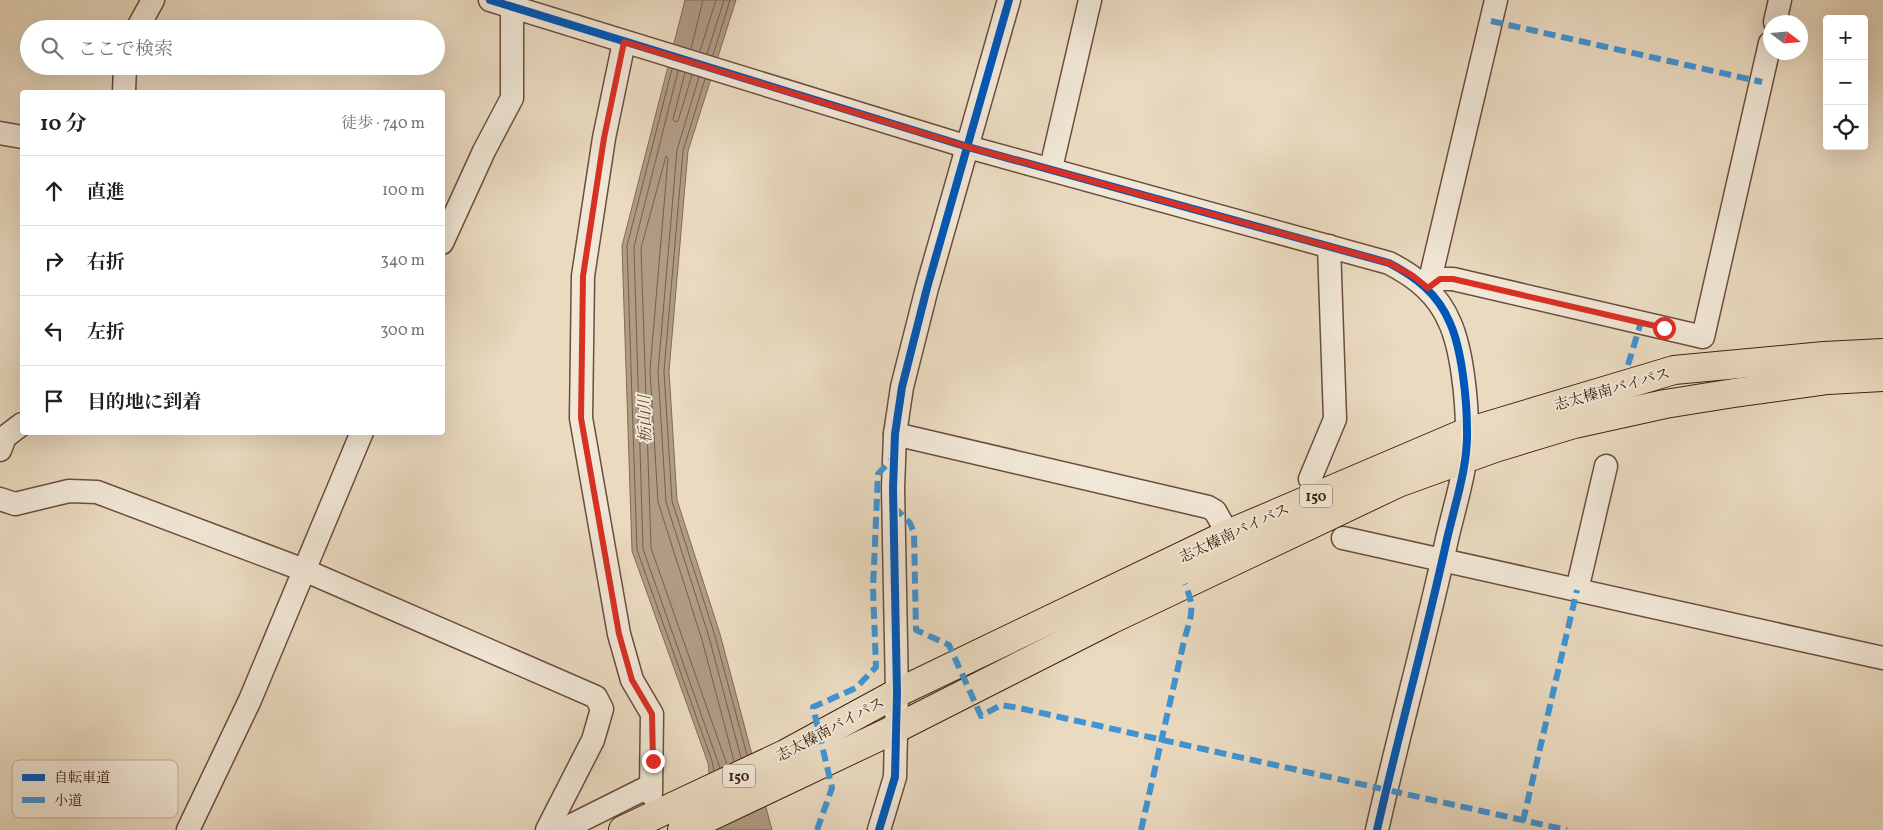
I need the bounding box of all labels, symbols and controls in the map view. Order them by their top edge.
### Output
north arrow [1763,15,1808,60]
map controls [1823,15,1868,150]
button: + [1823,15,1868,60]
search box [20,20,445,75]
icon: search [38,34,66,62]
text: ここで検索 [78,37,173,63]
button: − [1823,60,1868,105]
button: locate [1823,105,1868,150]
text: 10 分 [40,110,87,139]
text: 徒歩 · 740 m [341,113,425,135]
icon: ahead [40,177,68,205]
text: 直進 [87,180,125,206]
text: 100 m [382,180,425,202]
icon: right [40,247,68,275]
text: 右折 [87,250,125,276]
text: 340 m [381,250,425,272]
icon: left [40,317,68,345]
route start [1653,317,1676,340]
text: 左折 [87,320,125,346]
text: 300 m [380,320,425,342]
street label: 志太榛南バイパス [1552,364,1673,417]
icon: arrive [40,387,68,415]
text: 目的地に到着 [87,390,201,416]
water label: 栃山川 [635,393,657,443]
road number: 150 [1300,484,1332,508]
street label: 志太榛南バイパス [1176,500,1293,569]
street label: 志太榛南バイパス [773,693,888,768]
route end [642,750,665,773]
legend [12,760,178,818]
road number: 150 [723,764,755,788]
text: 自転車道 [54,769,110,788]
text: 小道 [54,792,82,811]

